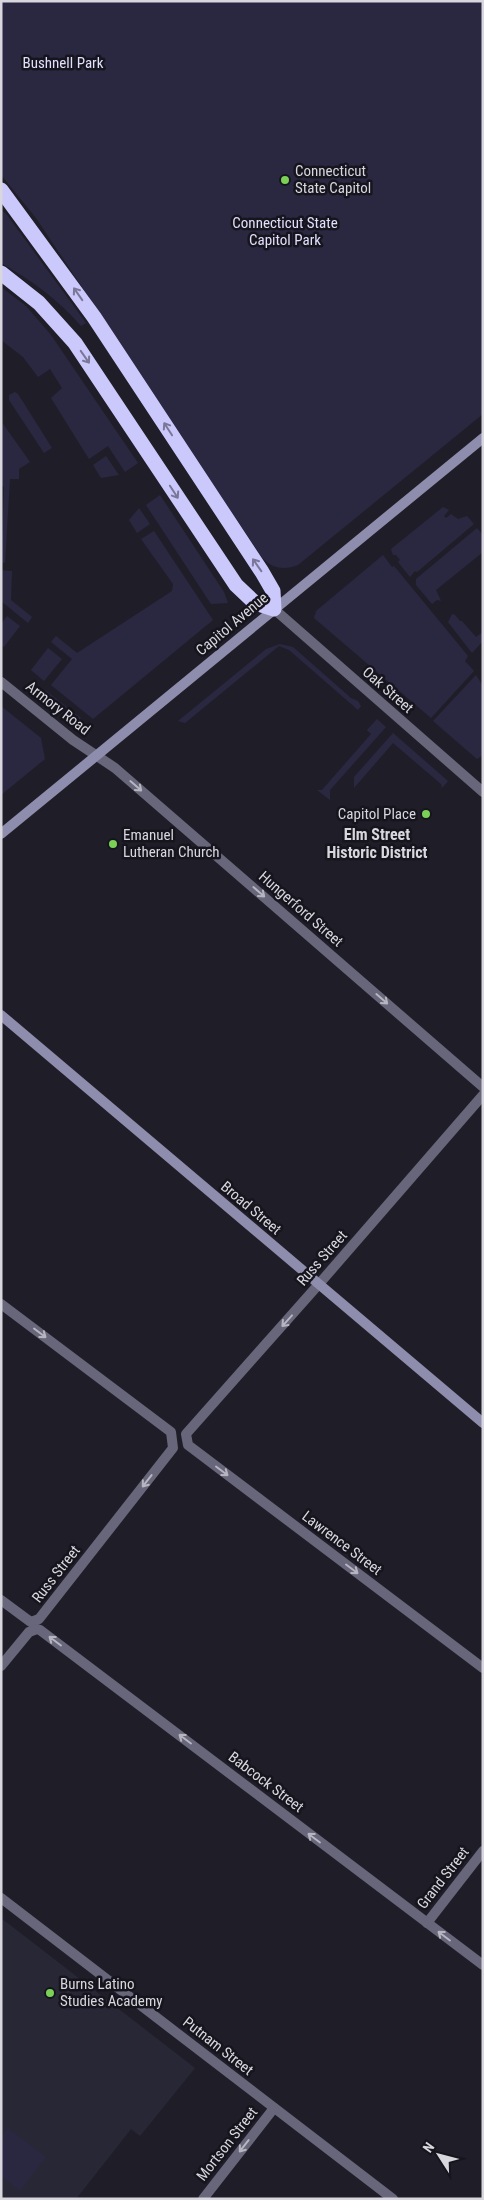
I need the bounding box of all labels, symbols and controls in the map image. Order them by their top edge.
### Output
park label: Bushnell Park [23,54,104,72]
place label: Connecticut State Capitol [295,162,371,197]
marker: Connecticut State Capitol [279,174,291,186]
park label: Connecticut State Capitol Park [232,214,338,249]
one-way arrow [73,287,83,301]
one-way arrow [80,350,90,364]
one-way arrow [163,422,173,436]
one-way arrow [170,485,180,499]
one-way arrow [252,558,262,572]
street label: Capitol Avenue [192,589,272,659]
street label: Oak Street [359,663,417,717]
street label: Armory Road [22,677,94,739]
one-way arrow [130,780,143,792]
place label: Capitol Place [338,805,416,823]
marker: Capitol Place [420,808,432,820]
district label: Elm Street Historic District [327,825,428,862]
place label: Emanuel Lutheran Church [123,826,220,861]
marker: Emanuel Lutheran Church [107,838,119,850]
street label: Hungerford Street [255,868,347,950]
one-way arrow [252,887,265,898]
one-way arrow [375,993,388,1005]
street label: Broad Street [217,1178,285,1238]
street label: Russ Street [293,1227,351,1289]
one-way arrow [281,1314,292,1327]
one-way arrow [33,1328,46,1339]
one-way arrow [215,1466,229,1476]
one-way arrow [142,1474,152,1488]
street label: Lawrence Street [299,1507,385,1579]
street label: Russ Street [28,1542,84,1606]
one-way arrow [345,1564,359,1574]
one-way arrow [49,1636,62,1647]
one-way arrow [179,1734,192,1745]
street label: Babcock Street [225,1748,307,1816]
one-way arrow [308,1832,321,1843]
street label: Grand Street [413,1843,473,1913]
one-way arrow [438,1930,451,1941]
place label: Burns Latino Studies Academy [60,1975,162,2010]
marker: Burns Latino Studies Academy [44,1987,56,1999]
street label: Putnam Street [179,2013,257,2079]
street label: Mortson Street [193,2104,261,2184]
north arrow [414,2130,464,2180]
one-way arrow [238,2139,249,2152]
text: N [419,2139,437,2156]

